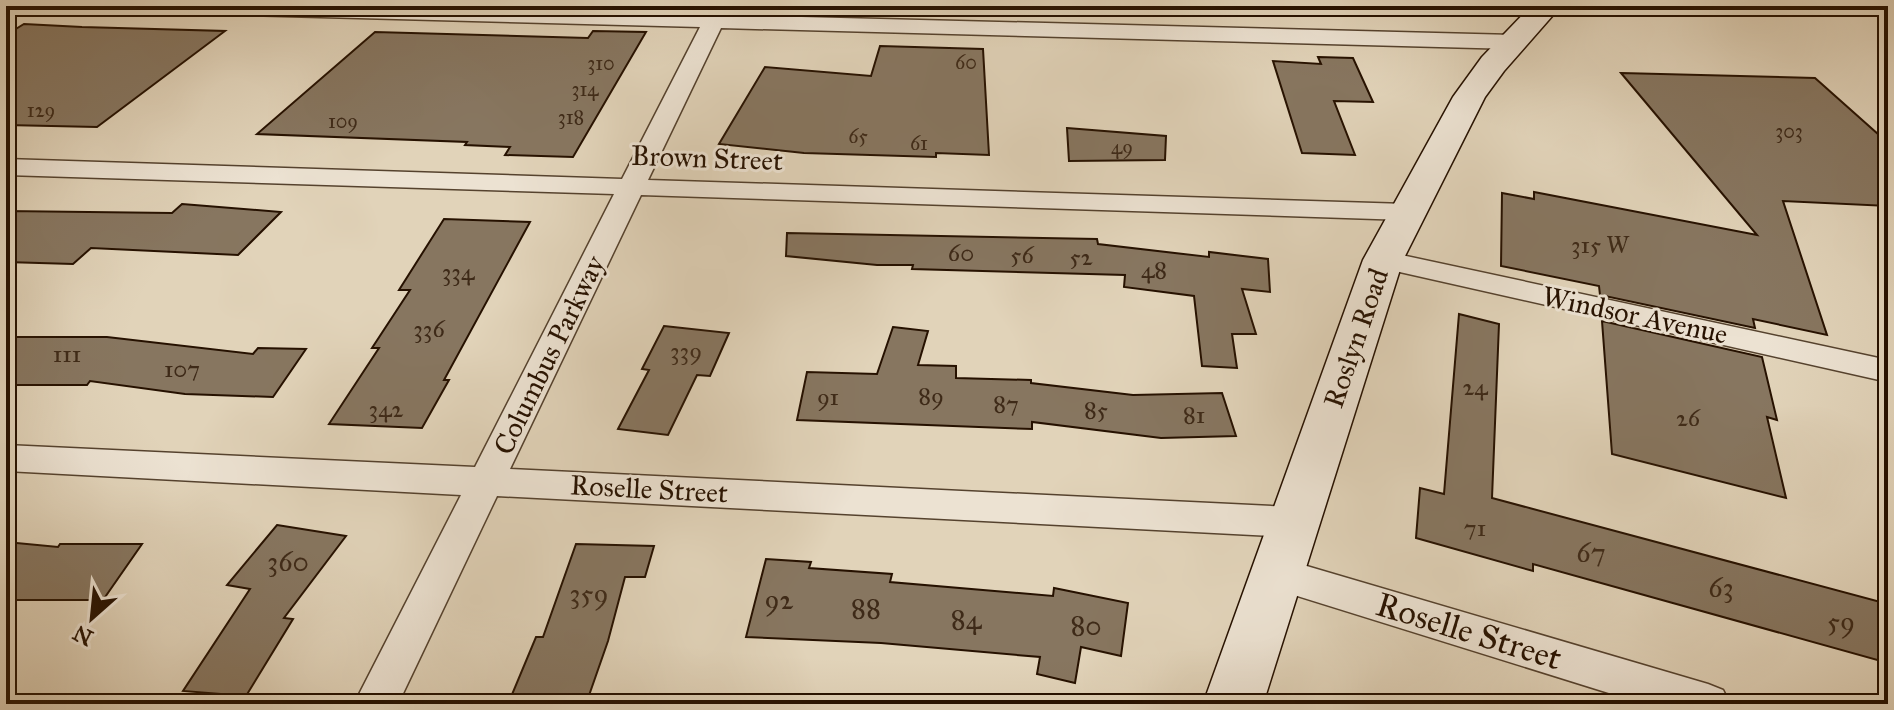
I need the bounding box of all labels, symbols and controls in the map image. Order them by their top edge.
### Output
house number: 60 [955,50,977,74]
house number: 310 [587,51,615,75]
house number: 314 [571,77,599,101]
house number: 129 [27,98,55,122]
house number: 318 [558,105,584,129]
house number: 109 [328,109,358,133]
house number: 303 [1775,119,1803,143]
house number: 65 [848,124,868,148]
house number: 61 [910,131,928,155]
house number: 49 [1111,135,1133,159]
street label: Brown Street [630,138,784,178]
house number: 315 W [1571,230,1630,260]
house number: 60 [948,238,974,268]
house number: 56 [1010,240,1034,270]
house number: 52 [1070,242,1093,272]
street label: Columbus Parkway [486,249,613,460]
house number: 48 [1141,255,1167,285]
house number: 334 [442,257,475,287]
street label: Roslyn Road [1316,264,1396,412]
street label: Windsor Avenue [1539,278,1731,352]
house number: 336 [413,314,445,344]
house number: 339 [670,336,702,366]
house number: 111 [53,339,81,369]
house number: 107 [164,354,200,384]
house number: 24 [1462,372,1488,402]
house number: 89 [918,381,944,411]
house number: 91 [817,382,839,412]
house number: 87 [993,389,1019,419]
house number: 342 [369,394,404,424]
house number: 85 [1084,395,1108,425]
house number: 81 [1183,400,1205,430]
house number: 26 [1676,403,1701,433]
street label: Roselle Street [569,467,729,511]
house number: 71 [1464,513,1486,543]
house number: 67 [1576,535,1606,570]
house number: 360 [267,544,309,579]
house number: 63 [1708,570,1734,605]
house number: 359 [569,576,609,611]
north arrow [52,578,132,658]
house number: 92 [765,582,794,617]
street label: Roselle Street [1371,583,1567,679]
house number: 88 [851,591,881,626]
house number: 84 [951,602,983,637]
house number: 59 [1827,604,1855,639]
house number: 80 [1070,608,1102,643]
text: N [68,619,98,652]

